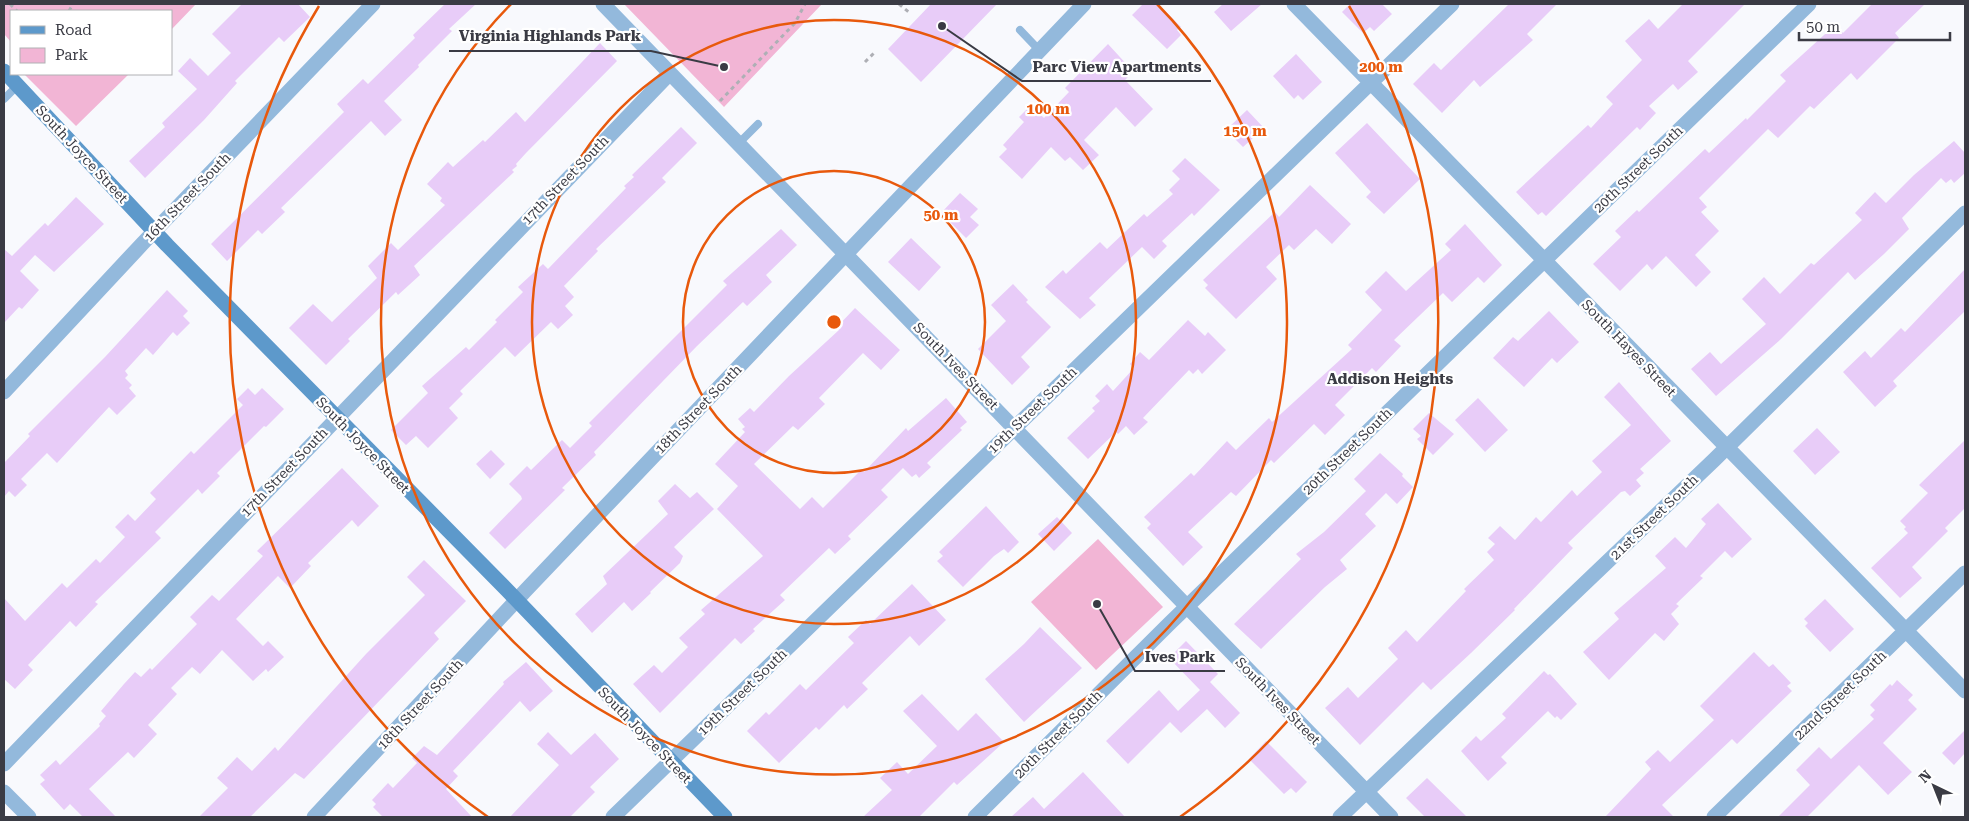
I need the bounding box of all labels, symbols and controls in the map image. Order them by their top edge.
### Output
legend [10,10,172,75]
scale bar [1799,10,1950,42]
text: 50 m [1806,18,1841,36]
text: Road [55,21,92,39]
callout: Virginia Highlands Park [449,21,651,51]
text: Virginia Highlands Park [459,27,642,45]
text: Park [55,46,89,64]
callout: Parc View Apartments [1022,51,1211,81]
text: Parc View Apartments [1032,58,1202,76]
text: 200 m [1359,58,1403,76]
text: 100 m [1026,100,1070,118]
street label: South Joyce Street [33,102,131,206]
text: 150 m [1223,122,1267,140]
street label: 20th Street South [1590,122,1686,216]
street label: 17th Street South [518,132,612,228]
street label: 16th Street South [140,149,234,245]
text: 50 m [923,206,959,224]
street label: South Hayes Street [1578,296,1680,400]
centre of rings [825,313,843,331]
street label: South Ives Street [910,319,1002,413]
street label: 18th Street South [651,361,745,457]
street label: 19th Street South [984,363,1080,457]
district label: Addison Heights [1327,370,1453,388]
street label: South Joyce Street [313,394,413,496]
street label: 20th Street South [1299,404,1395,498]
street label: 17th Street South [237,424,331,520]
street label: 21st Street South [1607,471,1701,563]
callout: Ives Park [1135,641,1225,671]
street label: 19th Street South [694,645,790,739]
street label: 22nd Street South [1791,647,1889,743]
text: Ives Park [1145,648,1216,666]
street label: South Ives Street [1232,654,1324,748]
street label: 18th Street South [374,655,466,753]
street label: South Joyce Street [595,684,695,786]
street label: 20th Street South [1011,687,1105,781]
north arrow [1909,761,1959,811]
text: N [1916,767,1935,786]

